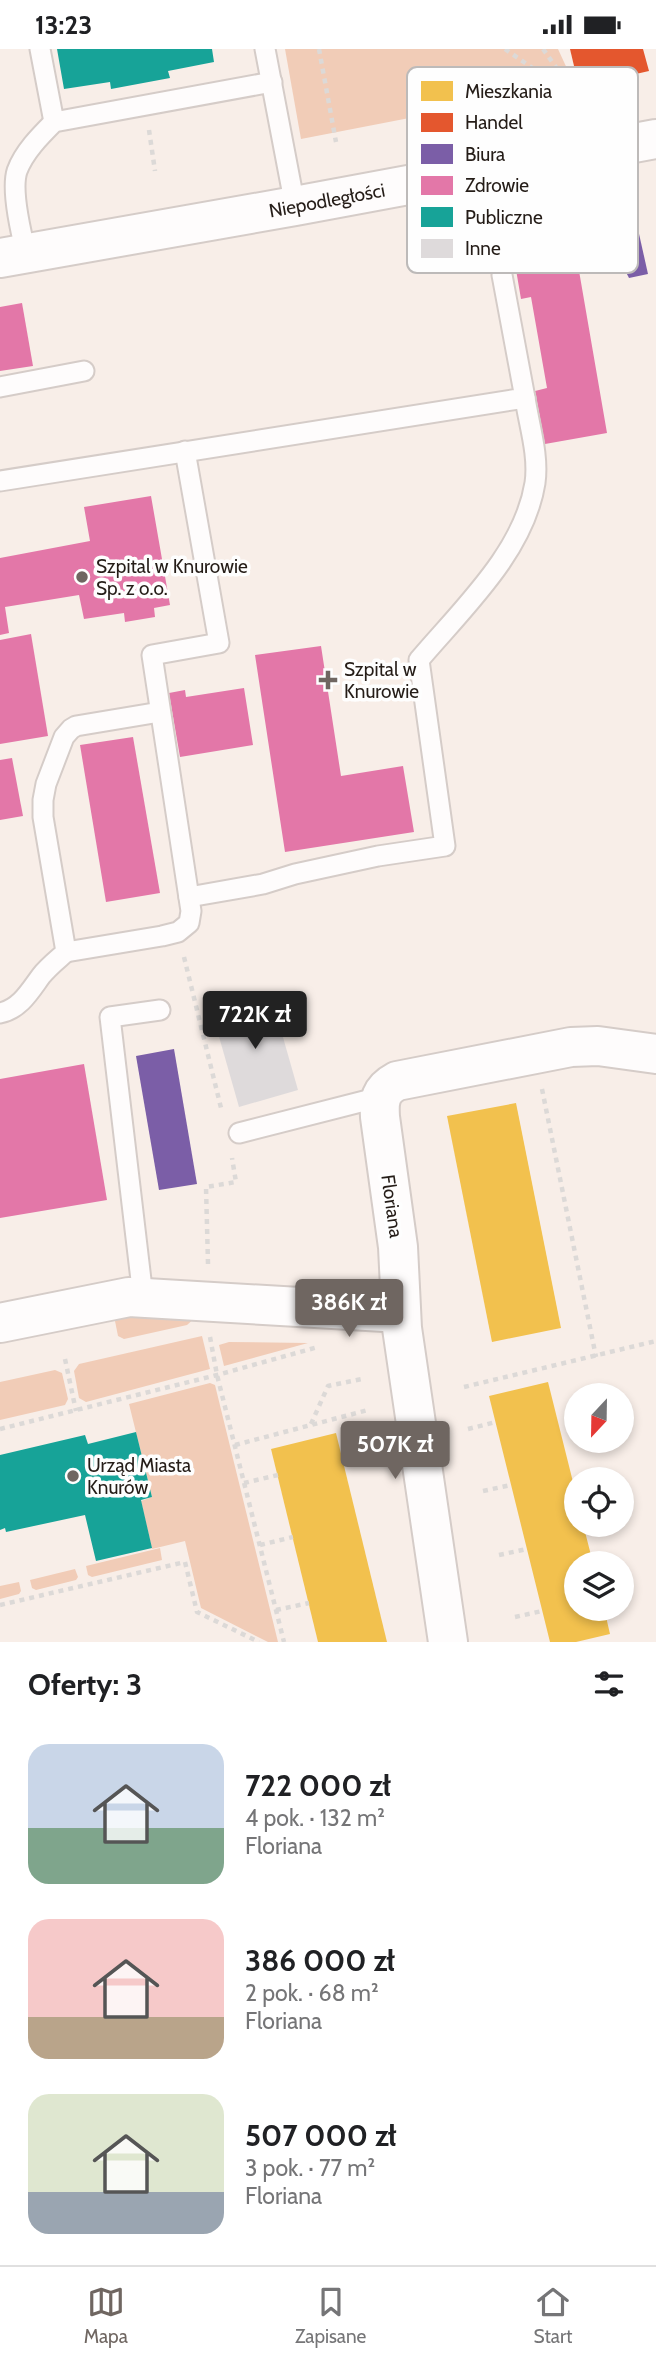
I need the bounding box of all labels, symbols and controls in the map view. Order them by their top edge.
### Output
text: 13:23 [35,9,92,41]
legend [407,67,638,273]
text: Mieszkania [465,80,552,103]
text: Handel [465,111,523,134]
text: Biura [465,143,505,166]
text: Zdrowie [465,174,529,197]
street label: Niepodległości [267,178,387,222]
text: Publiczne [465,206,543,229]
text: Inne [465,237,501,260]
place label: Szpital w Knurowie Sp. z o.o. [96,555,248,600]
marker: Szpital w Knurowie Sp. z o.o. [74,569,90,585]
place label: Szpital w Knurowie [344,658,419,703]
marker: Szpital w Knurowie [318,670,338,690]
pin: 722K zł [190,991,320,1051]
text: 722K zł [219,1000,291,1028]
street label: Floriana [376,1173,408,1239]
pin: 386K zł [284,1279,414,1339]
text: 386K zł [311,1288,387,1316]
north arrow [564,1383,634,1453]
map controls [564,1383,634,1621]
pin: 507K zł [330,1421,460,1481]
text: 507K zł [357,1430,433,1458]
place label: Urząd Miasta Knurów [87,1454,191,1499]
button: locate [564,1467,634,1537]
marker: Urząd Miasta Knurów [65,1468,81,1484]
button: layers [564,1551,634,1621]
icon: filters [590,1665,628,1703]
text: Oferty: 3 [28,1666,142,1703]
text: 722 000 zł [245,1767,391,1804]
icon: home [84,1772,168,1856]
text: 4 pok. · 132 m² [245,1804,385,1832]
text: Floriana [245,1832,322,1860]
text: 386 000 zł [245,1942,395,1979]
icon: home [84,1947,168,2031]
text: 2 pok. · 68 m² [245,1979,379,2007]
text: Floriana [245,2007,322,2035]
text: 507 000 zł [245,2117,397,2154]
icon: home [84,2122,168,2206]
text: 3 pok. · 77 m² [245,2154,375,2182]
text: Floriana [245,2182,322,2210]
tab: Mapa [84,2283,128,2348]
tab: Zapisane [295,2283,366,2348]
tab: Start [534,2283,572,2348]

